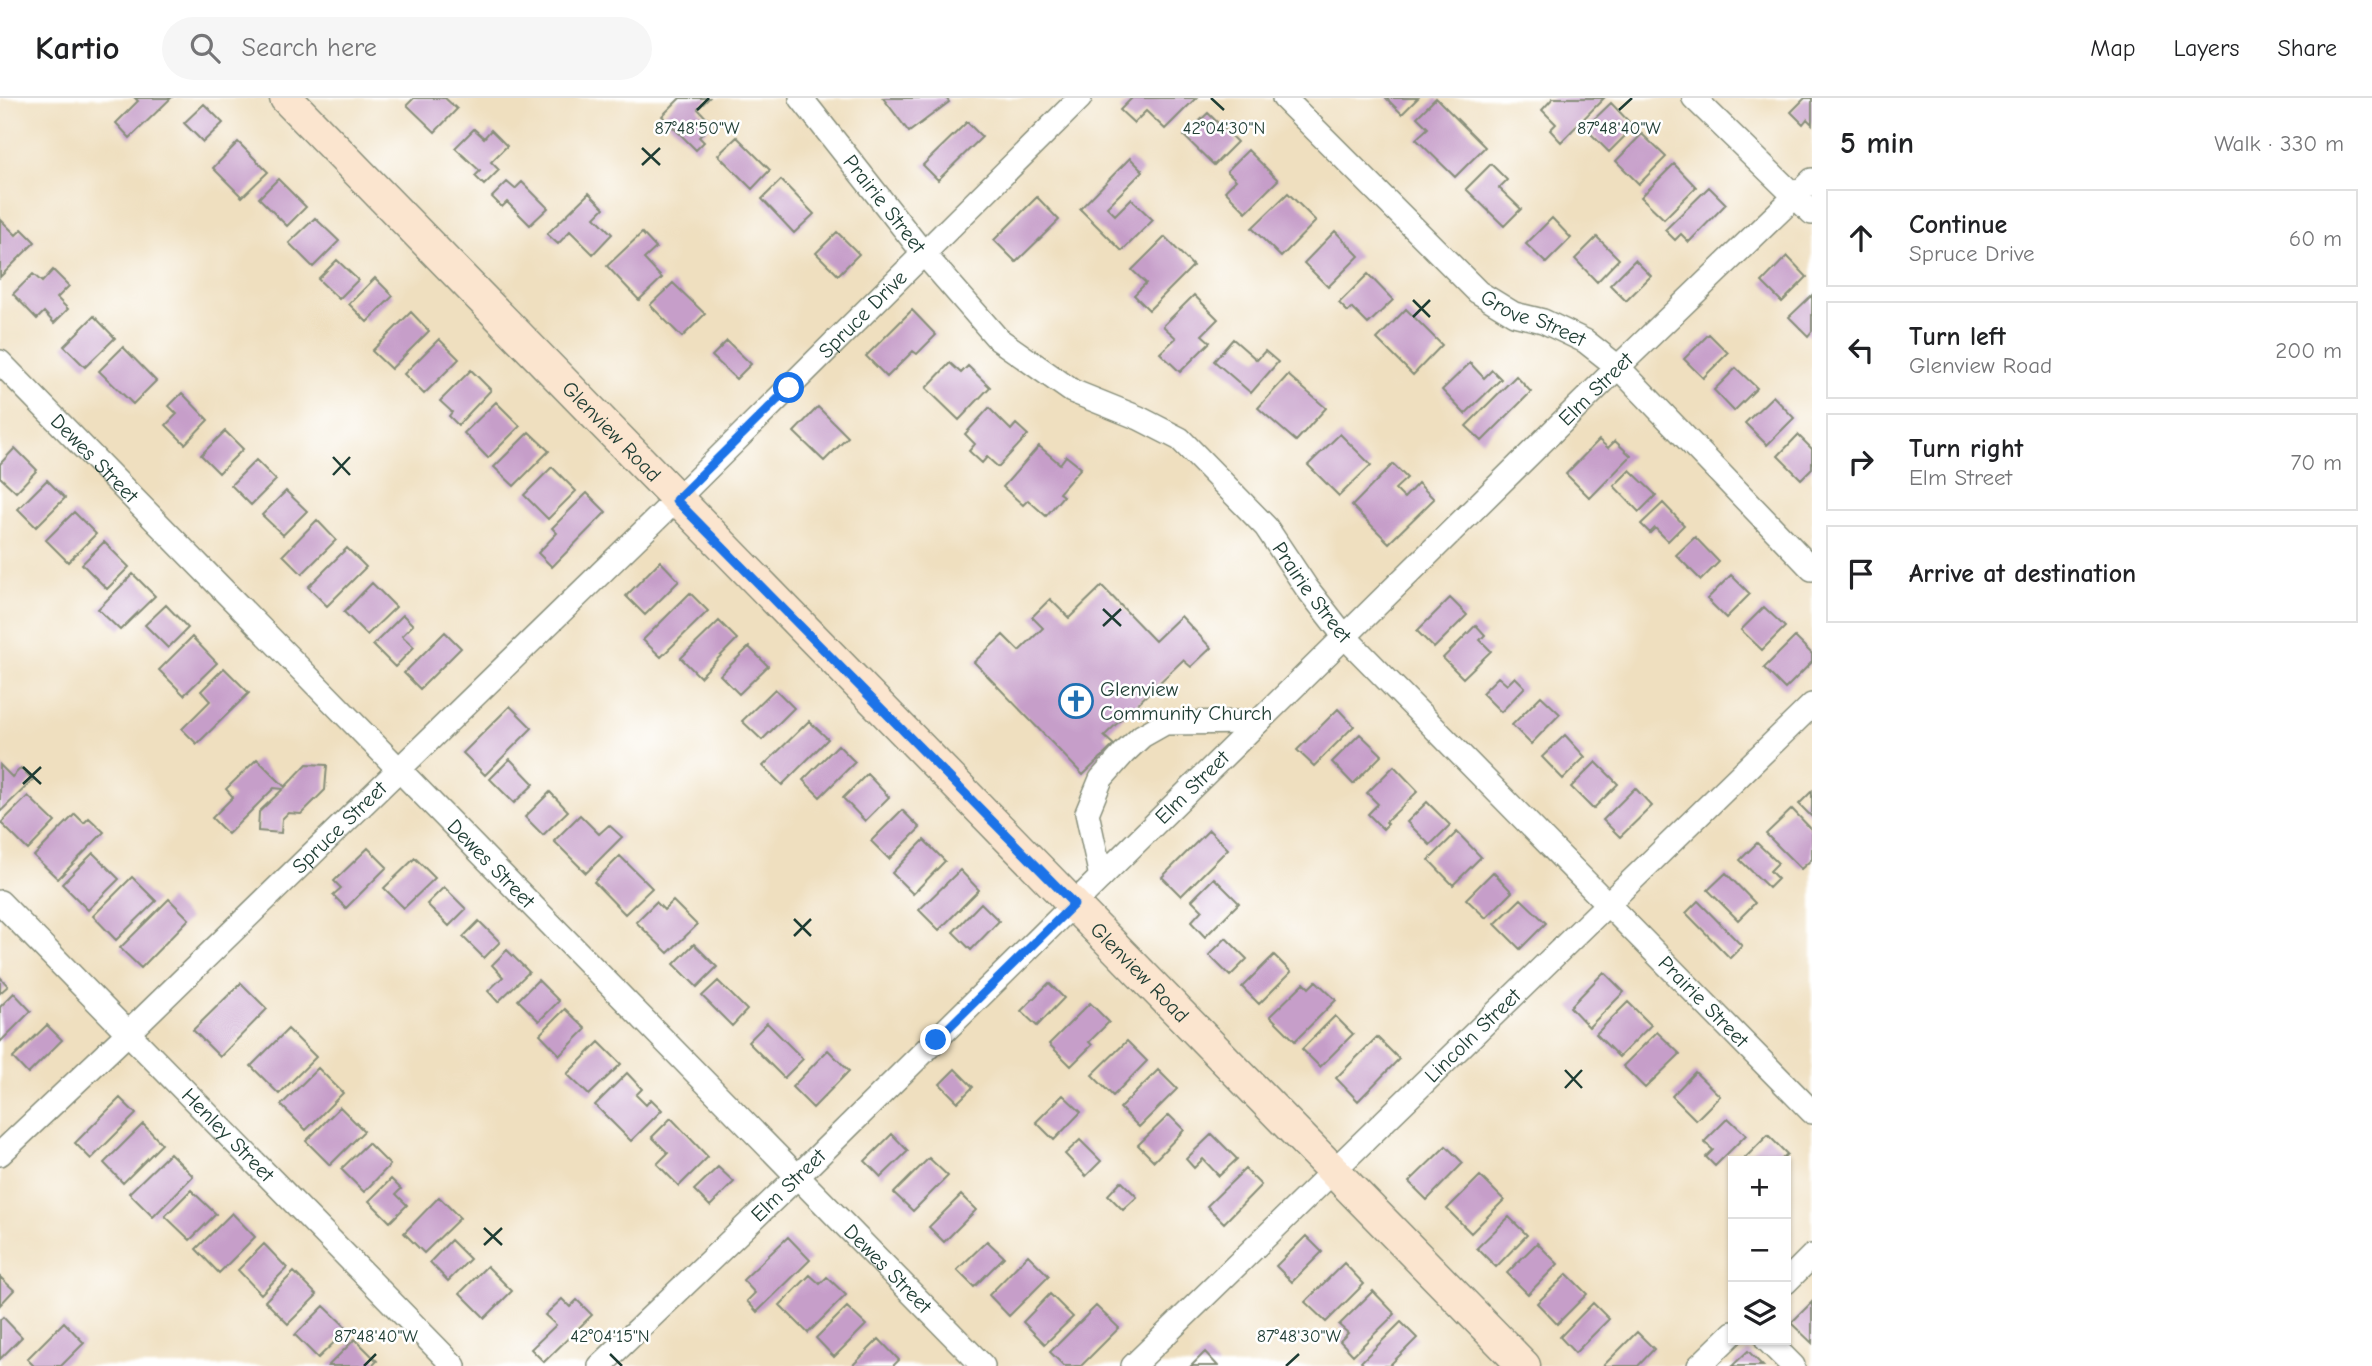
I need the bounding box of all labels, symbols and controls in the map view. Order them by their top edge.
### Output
search box [162,17,652,80]
text: Kartio [35,29,120,67]
icon: search [186,29,224,67]
text: Search here [242,33,377,63]
text: Map [2090,34,2136,62]
text: Layers [2174,34,2239,62]
text: Share [2277,34,2337,62]
text: 87°48'50"W [654,118,740,139]
text: 42°04'30"N [1183,118,1265,139]
text: 87°48'40"W [1577,118,1661,139]
text: 5 min [1840,126,1914,161]
text: Walk · 330 m [2214,130,2344,157]
street label: Prairie Street [838,150,931,259]
text: Continue [1909,210,2007,240]
icon: ahead [1842,219,1880,257]
text: 60 m [2289,225,2342,252]
text: Spruce Drive [1909,240,2035,267]
street label: Spruce Drive [814,265,912,363]
street label: Grove Street [1476,285,1590,352]
text: Turn left [1909,322,2006,352]
icon: left [1842,331,1880,369]
text: 200 m [2275,337,2342,364]
street label: Elm Street [1554,347,1638,431]
text: Glenview Road [1909,352,2052,379]
route start [773,372,804,403]
street label: Glenview Road [557,376,666,487]
street label: Dewes Street [46,409,144,509]
text: Turn right [1909,434,2023,464]
icon: right [1842,443,1880,481]
text: 70 m [2290,449,2342,476]
text: Elm Street [1909,464,2012,491]
street label: Prairie Street [1267,537,1357,649]
icon: arrive [1842,555,1880,593]
text: Arrive at destination [1909,559,2136,589]
place label: Glenview Community Church [1100,677,1272,725]
church icon: Glenview Community Church [1057,682,1095,720]
street label: Elm Street [1150,745,1235,829]
street label: Spruce Street [287,776,392,879]
street label: Dewes Street [442,814,541,914]
street label: Glenview Road [1085,917,1194,1028]
street label: Prairie Street [1653,951,1754,1053]
street label: Lincoln Street [1420,983,1526,1087]
route end [920,1024,951,1055]
street label: Henley Street [177,1083,280,1188]
street label: Elm Street [746,1143,831,1227]
map controls [1728,1156,1791,1345]
button: + [1728,1156,1791,1219]
street label: Dewes Street [839,1219,937,1319]
button: − [1728,1219,1791,1282]
button: layers [1728,1282,1791,1345]
text: 87°48'40"W [334,1326,418,1347]
text: 42°04'15"N [570,1326,650,1347]
text: 87°48'30"W [1257,1326,1342,1347]

